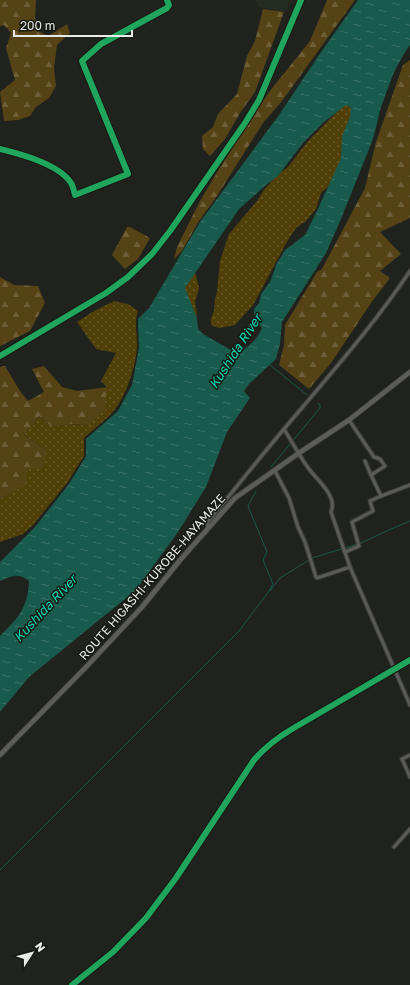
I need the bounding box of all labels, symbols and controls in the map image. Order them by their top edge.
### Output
scale bar [14,12,132,38]
text: 200 m [20,18,55,33]
water label: Kushida River [205,309,266,391]
street label: ROUTE HIGASHI-KUROBE-HAYAMAZE [76,491,228,663]
water label: Kushida River [10,570,81,645]
north arrow [12,933,52,973]
text: N [33,940,48,954]

